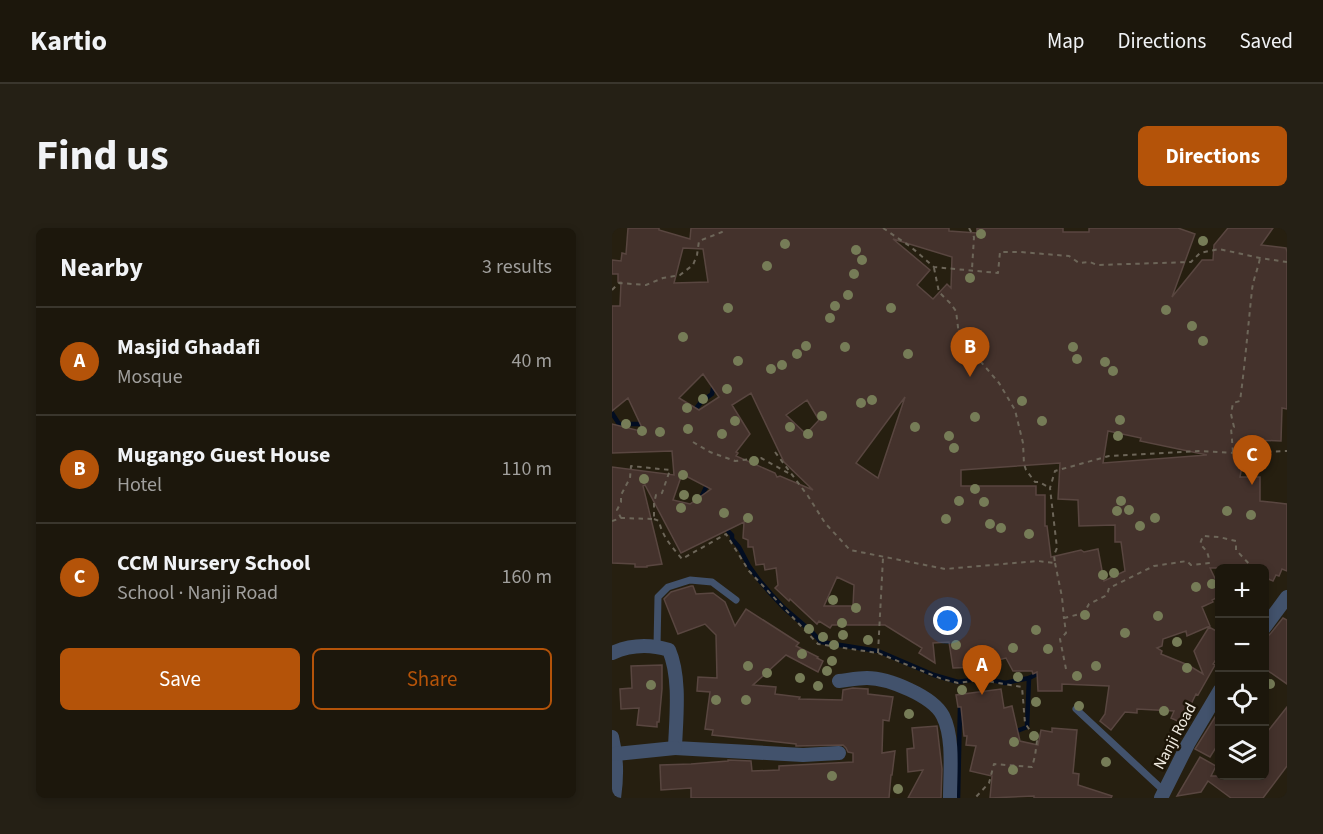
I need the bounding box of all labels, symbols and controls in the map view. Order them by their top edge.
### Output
text: Kartio [30,21,107,61]
text: Map [1047,26,1085,56]
text: Directions [1118,26,1206,56]
text: Saved [1239,26,1293,56]
text: Find us [36,126,169,186]
button: Directions [1138,126,1287,186]
text: Nearby [60,249,143,286]
text: 3 results [482,253,552,281]
pin: B [950,328,990,377]
text: Masjid Ghadafi [117,331,260,363]
text: A [74,347,85,375]
text: 40 m [512,347,552,375]
text: Mosque [117,363,183,391]
pin: C [1232,436,1272,485]
text: Mugango Guest House [117,439,330,471]
text: B [73,455,86,483]
text: 110 m [502,455,552,483]
text: Hotel [117,471,162,499]
text: CCM Nursery School [117,547,310,579]
text: C [74,563,85,591]
text: 160 m [502,563,552,591]
map controls [1215,564,1269,780]
button: + [1215,564,1269,618]
text: School · Nanji Road [117,579,278,607]
your location [933,606,962,635]
button: − [1215,618,1269,672]
pin: A [962,646,1001,695]
button: Save [60,648,300,710]
button: Share [312,648,552,710]
button: locate [1215,672,1269,726]
street label: Nanji Road [1148,699,1202,773]
button: layers [1215,726,1269,780]

